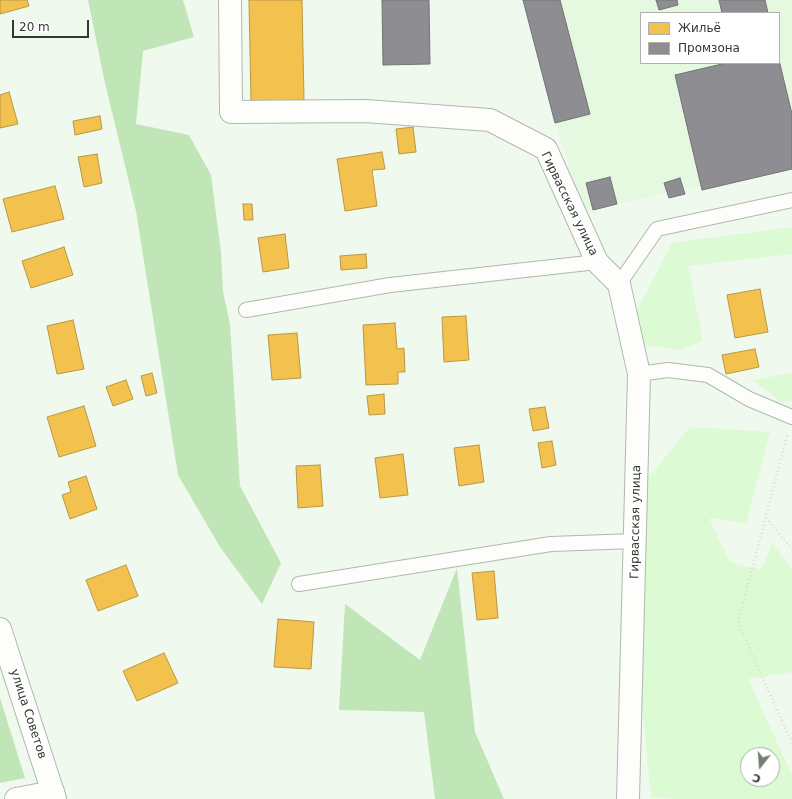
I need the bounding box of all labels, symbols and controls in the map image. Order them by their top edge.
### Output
scale bar [14,12,91,38]
legend [640,12,780,64]
text: 20 m [19,20,50,34]
text: Жильё [678,21,721,35]
text: Промзона [678,41,740,55]
street label: Гирвасская улица [538,150,600,258]
street label: Гирвасская улица [628,465,644,579]
street label: улица Советов [7,667,49,761]
north arrow [740,747,780,787]
text: С [751,771,762,785]

